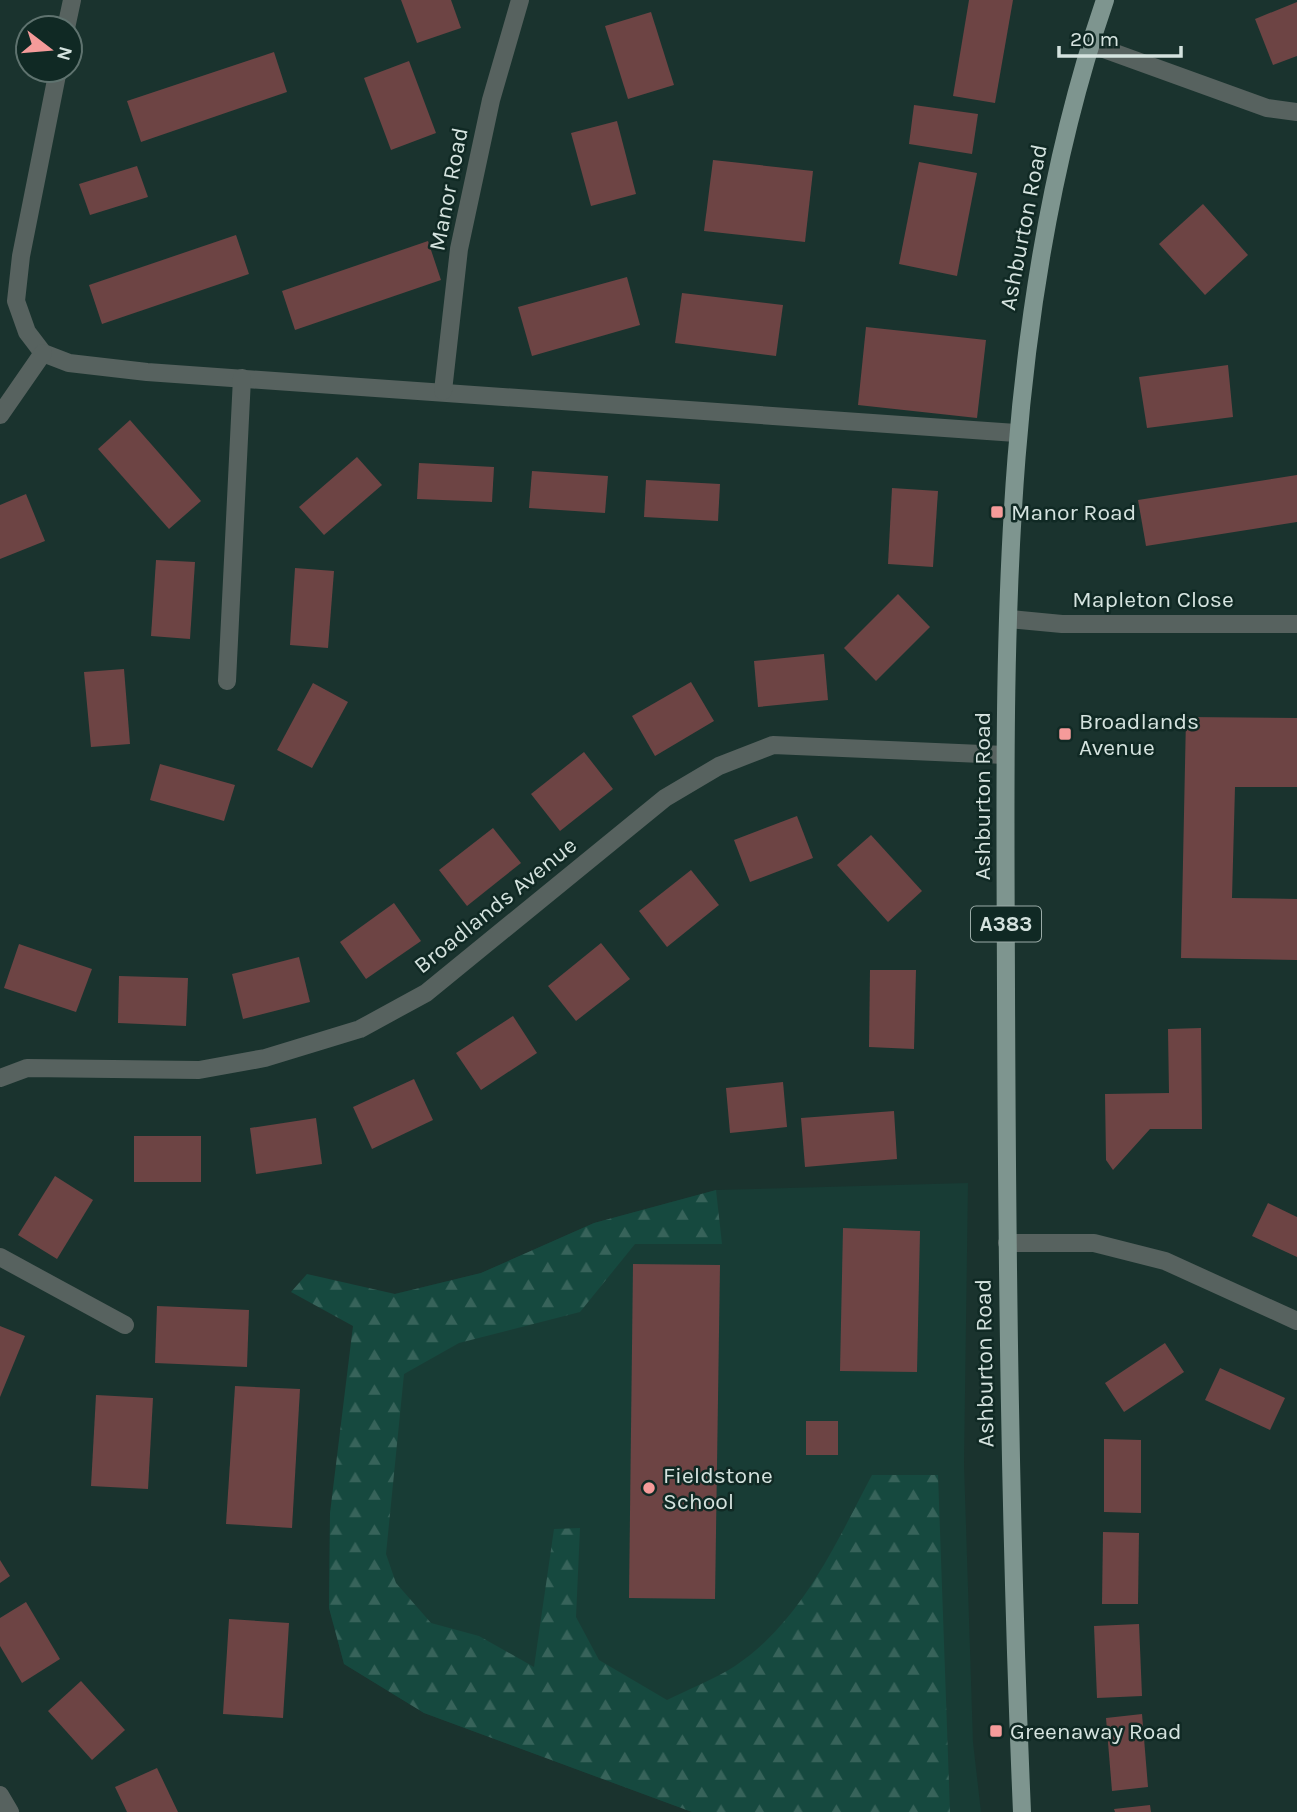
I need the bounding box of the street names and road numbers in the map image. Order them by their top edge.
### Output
street label: Manor Road [423,125,474,253]
street label: Ashburton Road [994,142,1053,312]
street label: Mapleton Close [1072,586,1234,613]
street label: Ashburton Road [969,712,996,880]
street label: Broadlands Avenue [409,832,582,979]
road number: A383 [971,906,1041,942]
street label: Ashburton Road [970,1278,999,1447]

